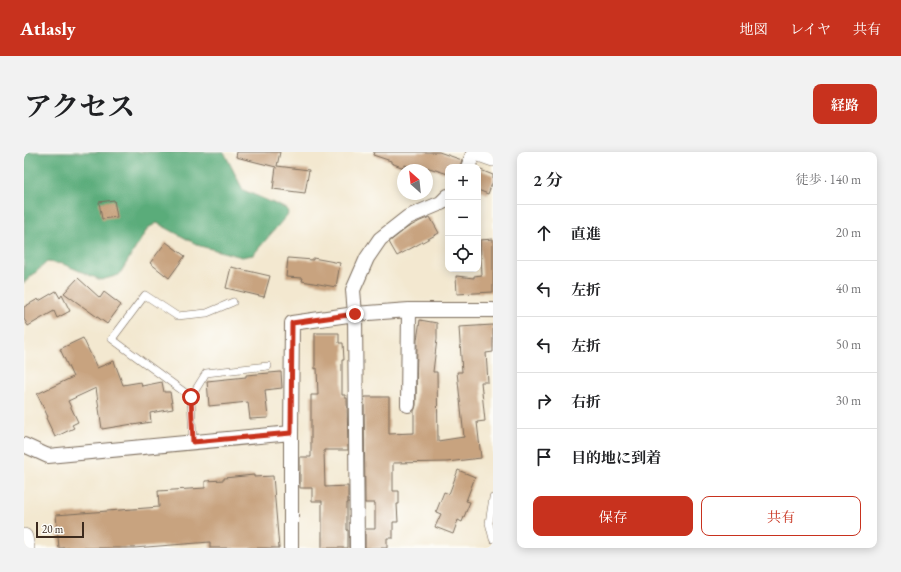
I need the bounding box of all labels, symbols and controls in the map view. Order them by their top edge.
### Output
text: Atlasly [20,16,76,41]
text: 地図 [740,20,768,38]
text: レイヤ [790,20,831,38]
text: 共有 [853,20,881,38]
button: 経路 [813,84,877,124]
text: アクセス [24,88,135,124]
north arrow [397,164,433,200]
map controls [445,164,481,272]
button: + [445,164,481,200]
text: 2 分 [533,169,563,191]
text: 徒歩 · 140 m [796,171,861,188]
button: − [445,200,481,236]
icon: ahead [533,222,555,244]
text: 直進 [571,224,601,243]
text: 20 m [836,224,861,241]
button: locate [445,236,481,272]
icon: left [533,278,555,300]
text: 左折 [571,280,601,299]
text: 40 m [836,280,861,297]
route end [346,305,364,323]
icon: left [533,334,555,356]
text: 左折 [571,336,601,355]
text: 50 m [836,336,861,353]
route start [182,388,200,406]
icon: right [533,390,555,412]
text: 右折 [571,392,601,411]
text: 30 m [836,392,861,409]
icon: arrive [533,446,555,468]
text: 目的地に到着 [571,448,661,467]
button: 保存 [533,496,693,536]
button: 共有 [701,496,861,536]
scale bar [36,520,84,539]
text: 20 m [42,522,63,536]

